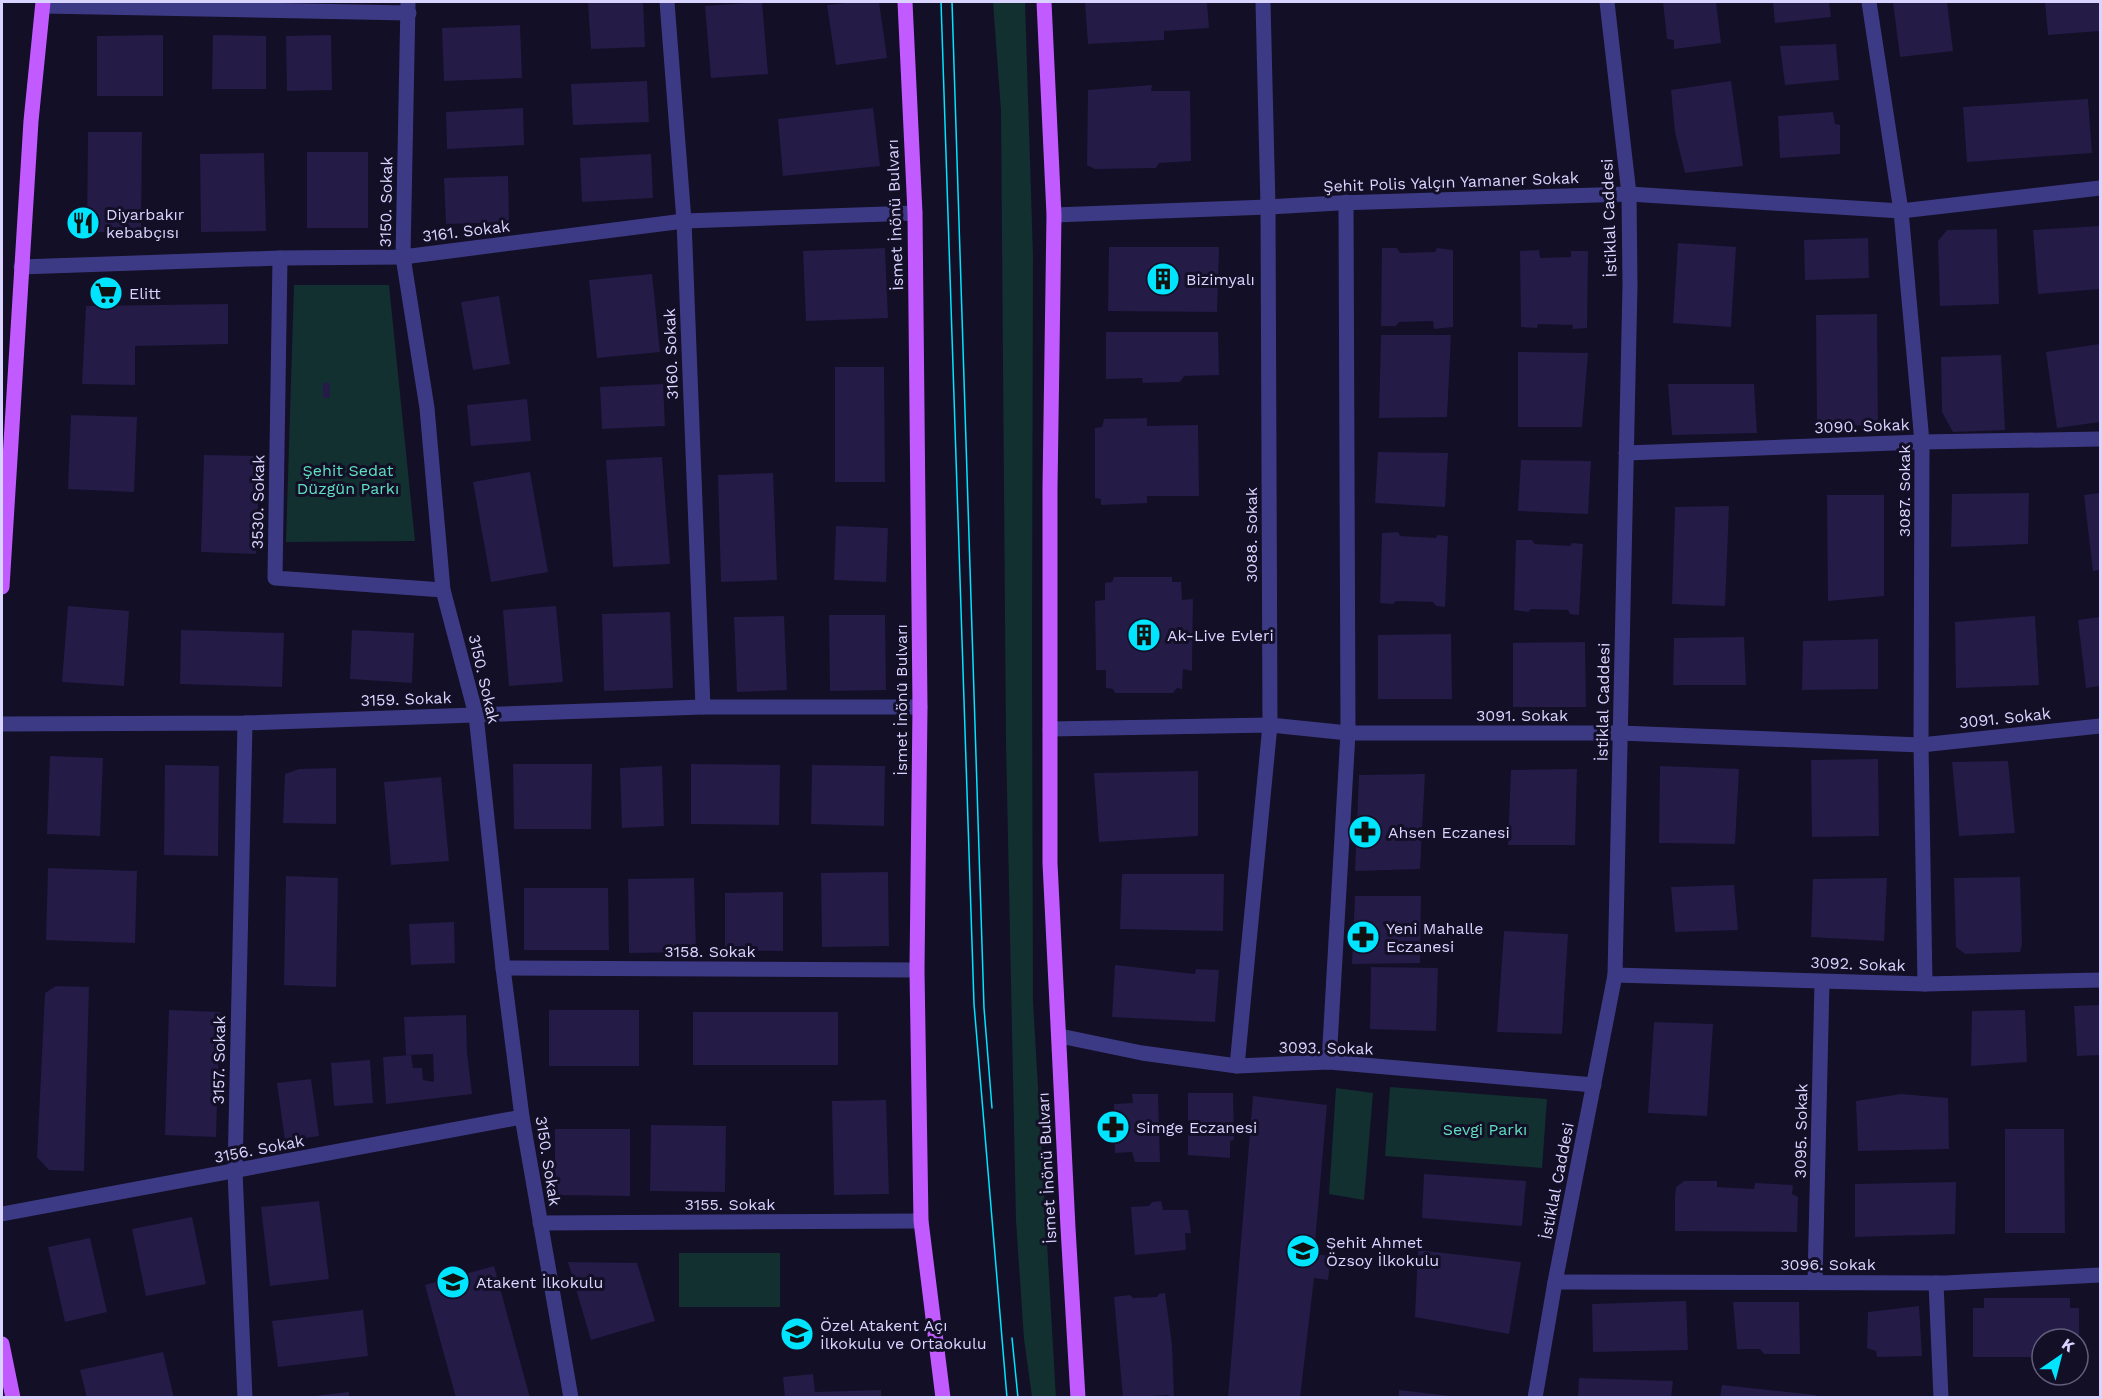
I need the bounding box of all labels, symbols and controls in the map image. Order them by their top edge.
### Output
street label: İsmet İnönü Bulvarı [883,139,907,291]
street label: 3150. Sokak [376,156,396,248]
street label: İstiklal Caddesi [1597,158,1621,278]
street label: Şehit Polis Yalçın Yamaner Sokak [1323,168,1579,196]
restaurant icon: Diyarbakır kebabçısı [65,205,101,241]
place label: Diyarbakır kebabçısı [106,205,185,242]
street label: 3161. Sokak [421,216,511,246]
building icon: Bizimyalı [1145,261,1181,297]
place label: Bizimyalı [1186,270,1255,289]
supermarket icon: Elitt [88,275,124,311]
place label: Elitt [129,284,161,303]
street label: 3160. Sokak [660,308,682,400]
street label: 3090. Sokak [1814,415,1910,437]
street label: 3087. Sokak [1895,445,1914,537]
street label: 3530. Sokak [248,455,268,549]
park label: Şehit Sedat Düzgün Parkı [297,461,399,498]
street label: 3088. Sokak [1242,487,1261,583]
building icon: Ak-Live Evleri [1126,617,1162,653]
street label: İsmet İnönü Bulvarı [892,624,911,776]
place label: Ak-Live Evleri [1167,626,1274,645]
street label: 3150. Sokak [465,632,503,726]
street label: İstiklal Caddesi [1592,642,1614,762]
street label: 3159. Sokak [360,688,452,710]
street label: 3091. Sokak [1958,704,2052,732]
street label: 3091. Sokak [1476,706,1568,725]
pharmacy icon: Ahsen Eczanesi [1347,814,1383,850]
place label: Ahsen Eczanesi [1388,823,1510,842]
pharmacy icon: Yeni Mahalle Eczanesi [1345,919,1381,955]
place label: Yeni Mahalle Eczanesi [1386,919,1483,956]
street label: 3158. Sokak [664,942,756,961]
street label: 3092. Sokak [1810,953,1906,975]
street label: 3157. Sokak [209,1015,229,1105]
street label: 3093. Sokak [1278,1038,1374,1058]
street label: 3095. Sokak [1791,1083,1811,1179]
street label: İsmet İnönü Bulvarı [1034,1092,1060,1244]
pharmacy icon: Simge Eczanesi [1095,1109,1131,1145]
street label: 3150. Sokak [531,1115,565,1207]
place label: Simge Eczanesi [1136,1118,1257,1137]
park label: Sevgi Parkı [1443,1120,1527,1139]
street label: İstiklal Caddesi [1536,1121,1578,1241]
street label: 3156. Sokak [212,1131,306,1167]
street label: 3155. Sokak [685,1195,775,1214]
school or university icon: Şehit Ahmet Özsoy İlkokulu [1285,1233,1321,1269]
place label: Şehit Ahmet Özsoy İlkokulu [1326,1233,1439,1270]
street label: 3096. Sokak [1780,1255,1876,1274]
school or university icon: Atakent İlkokulu [435,1264,471,1300]
place label: Atakent İlkokulu [476,1273,603,1292]
school or university icon: Özel Atakent Açı İlkokulu ve Ortaokulu [779,1316,815,1352]
place label: Özel Atakent Açı İlkokulu ve Ortaokulu [820,1316,987,1353]
north arrow [2030,1327,2090,1387]
text: K [2058,1334,2078,1356]

